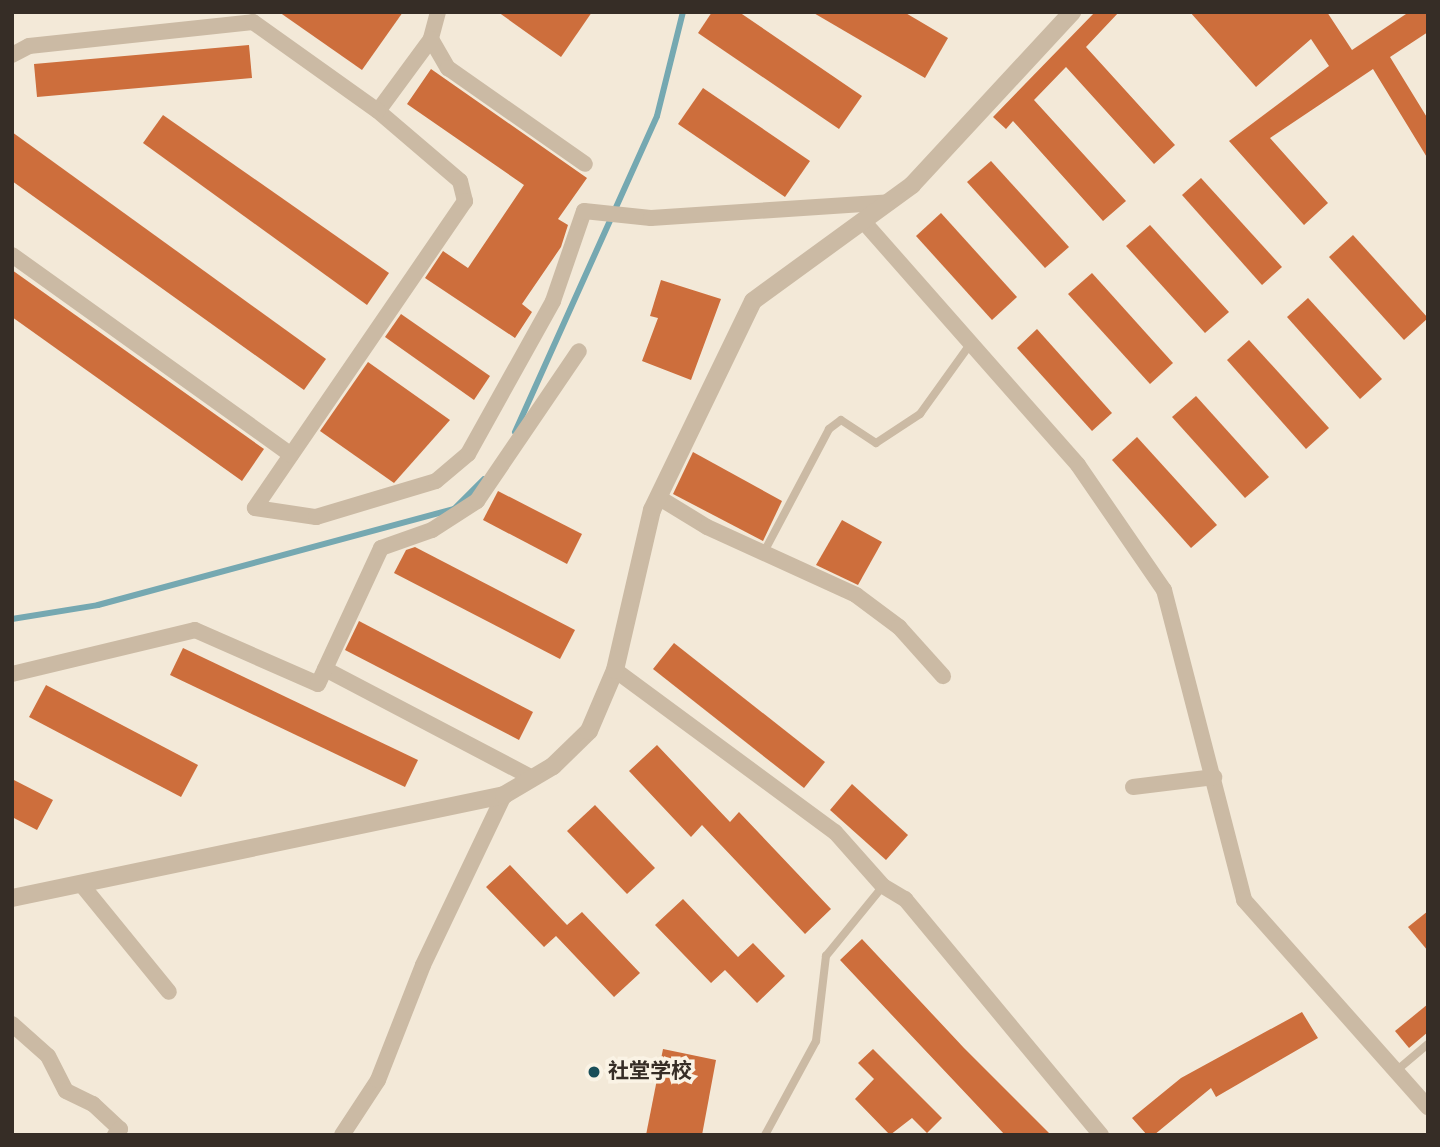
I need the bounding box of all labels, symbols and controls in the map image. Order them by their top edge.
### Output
place label: 社堂学校 [608,1059,692,1085]
marker: 社堂学校 [586,1064,602,1080]

